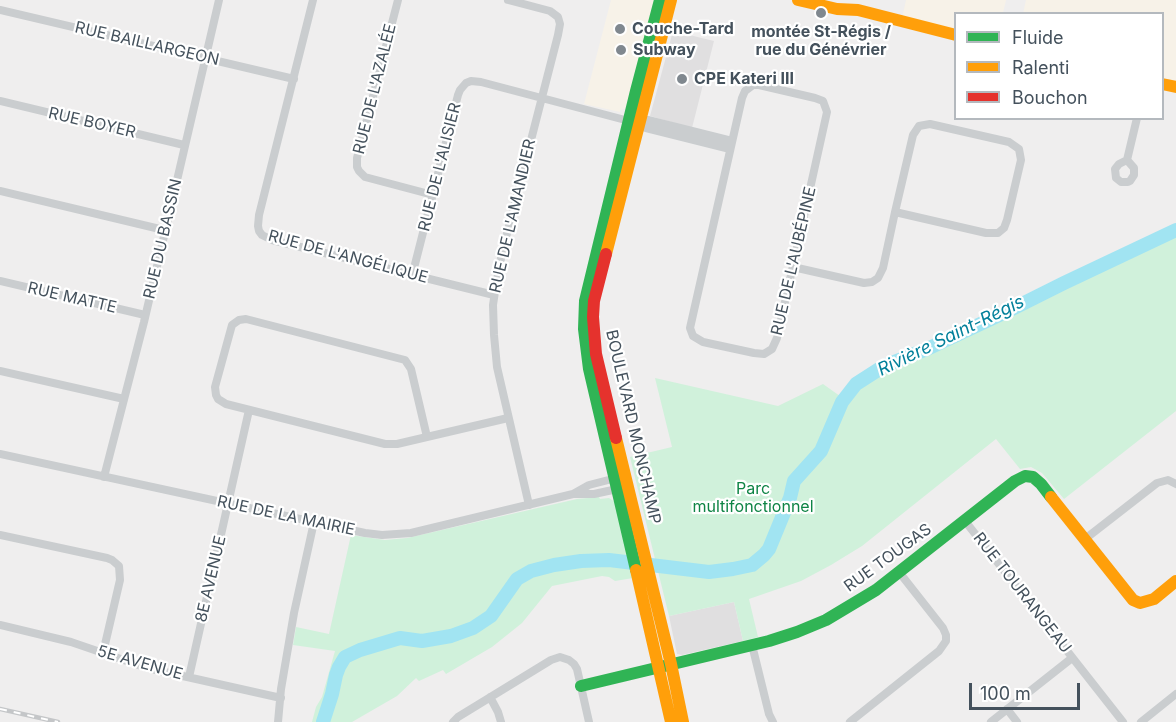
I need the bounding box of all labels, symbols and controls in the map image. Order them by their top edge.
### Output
marker: montée St-Régis / rue du Génévrier [814,6,828,20]
legend [954,12,1164,120]
street label: RUE BAILLARGEON [73,18,221,70]
place label: Couche-Tard [632,19,734,39]
street label: RUE DE L'AZALÉE [350,22,400,156]
marker: Couche-Tard [613,22,627,36]
place label: montée St-Régis / rue du Génévrier [751,22,891,60]
text: Fluide [1012,27,1064,48]
place label: Subway [633,40,696,60]
marker: Subway [614,43,628,57]
text: Ralenti [1012,57,1069,78]
place label: CPE Kateri III [694,69,794,89]
marker: CPE Kateri III [675,72,689,86]
text: Bouchon [1012,87,1088,108]
street label: RUE DE L'ALISIER [415,101,465,233]
street label: RUE BOYER [46,104,138,142]
street label: RUE DE L'AMANDIER [486,137,540,295]
street label: RUE DU BASSIN [140,177,186,301]
street label: RUE DE L'AUBÉPINE [768,185,820,337]
street label: RUE DE L'ANGÉLIQUE [266,226,430,288]
street label: RUE MATTE [26,278,118,318]
water label: Rivière Saint-Régis [874,291,1028,381]
street label: BOULEVARD MONCHAMP [601,328,665,526]
park label: Parc multifonctionnel [692,479,814,517]
street label: RUE DE LA MAIRIE [215,492,357,540]
street label: RUE TOUGAS [841,520,935,596]
street label: RUE TOURANGEAU [969,529,1075,657]
street label: 8E AVENUE [192,534,230,624]
street label: 5E AVENUE [95,642,185,684]
scale bar [972,671,1083,709]
text: 100 m [980,683,1031,704]

